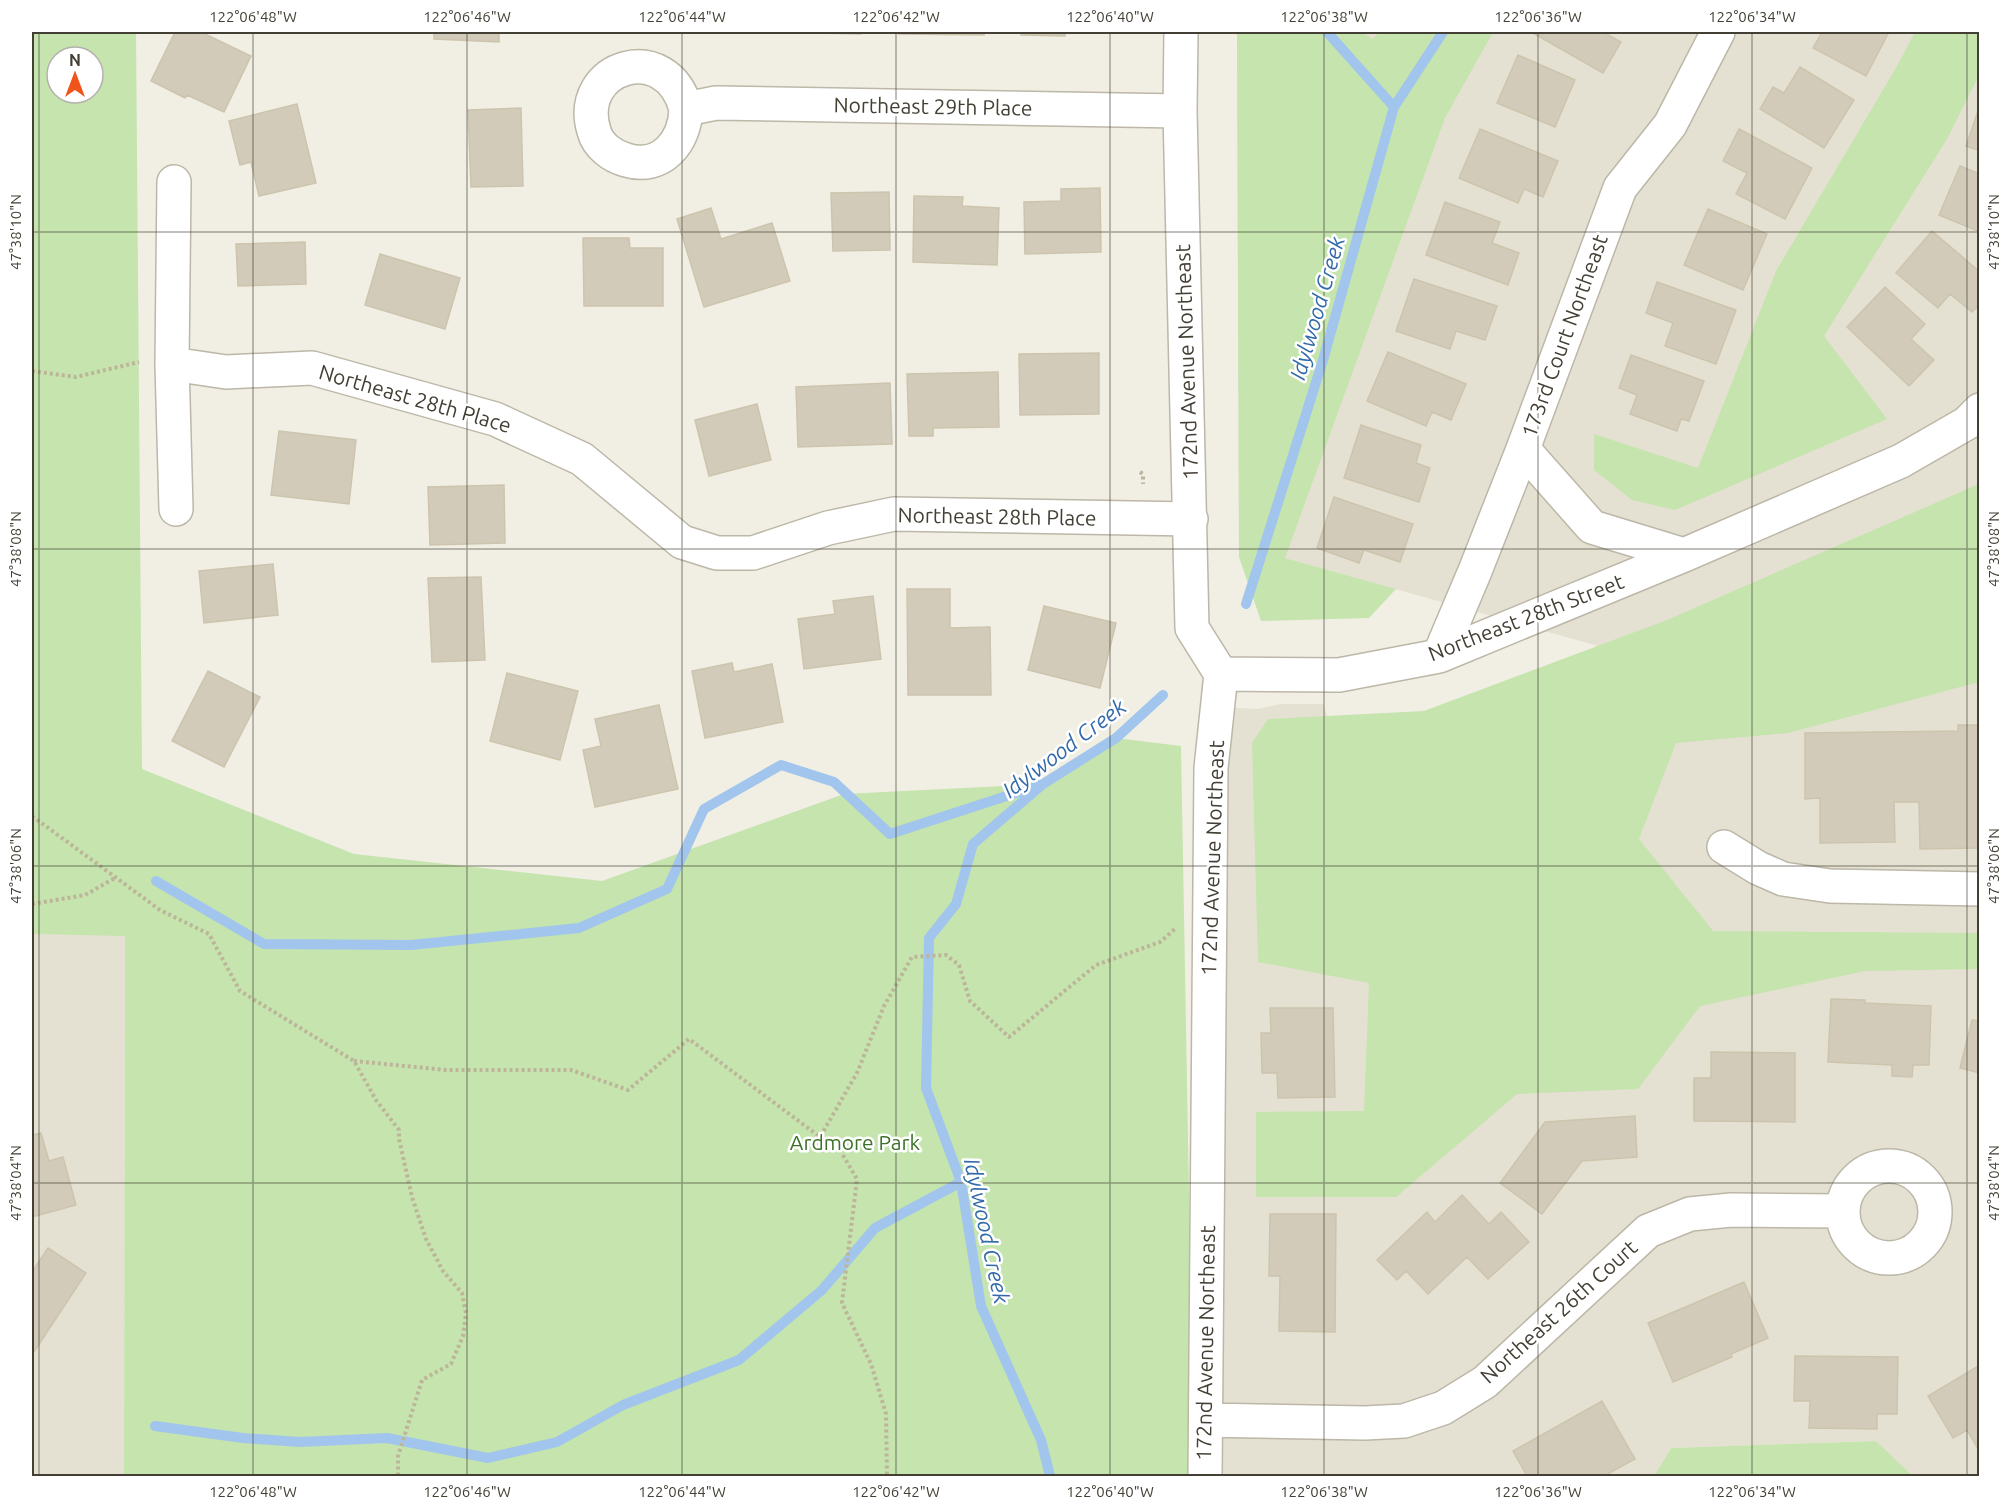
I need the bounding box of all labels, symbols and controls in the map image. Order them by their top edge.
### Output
text: 122°06'48"W [209,8,297,25]
text: 122°06'46"W [423,8,511,25]
text: 122°06'44"W [638,8,726,25]
text: 122°06'42"W [852,8,940,25]
text: 122°06'40"W [1066,8,1154,25]
text: 122°06'38"W [1280,8,1368,25]
text: 122°06'36"W [1494,8,1582,25]
text: 122°06'34"W [1708,8,1796,25]
north arrow [45,45,105,105]
text: N [69,51,81,69]
street label: Northeast 29th Place [833,92,1033,120]
text: 47°38'10"N [7,194,24,270]
text: 47°38'10"N [1985,194,2002,270]
street label: 173rd Court Northeast [1516,231,1612,440]
water label: Idylwood Creek [1284,233,1349,382]
street label: 172nd Avenue Northeast [1170,244,1202,480]
street label: Northeast 28th Place [316,359,514,437]
street label: Northeast 28th Place [897,502,1097,530]
text: 47°38'08"N [7,511,24,587]
text: 47°38'08"N [1985,511,2002,587]
street label: Northeast 28th Street [1425,569,1627,665]
water label: Idylwood Creek [997,693,1131,802]
street label: 172nd Avenue Northeast [1196,740,1228,976]
text: 47°38'06"N [7,828,24,904]
text: 47°38'06"N [1985,828,2002,904]
park label: Ardmore Park [790,1130,921,1154]
text: 47°38'04"N [7,1145,24,1221]
text: 47°38'04"N [1985,1145,2002,1221]
water label: Idylwood Creek [960,1156,1015,1307]
street label: 172nd Avenue Northeast [1191,1225,1219,1461]
street label: Northeast 26th Court [1475,1235,1641,1388]
text: 122°06'48"W [209,1483,297,1500]
text: 122°06'46"W [423,1483,511,1500]
text: 122°06'44"W [638,1483,726,1500]
text: 122°06'42"W [852,1483,940,1500]
text: 122°06'40"W [1066,1483,1154,1500]
text: 122°06'38"W [1280,1483,1368,1500]
text: 122°06'36"W [1494,1483,1582,1500]
text: 122°06'34"W [1708,1483,1796,1500]

